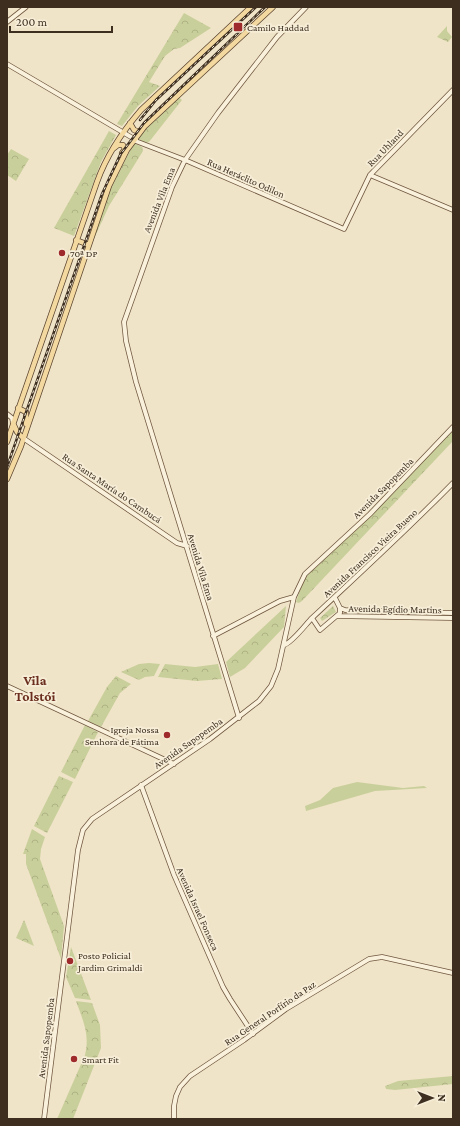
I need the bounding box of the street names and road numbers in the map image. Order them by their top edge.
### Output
street label: Rua Uhland [365,127,406,169]
street label: Rua Heráclito Odilon [206,156,287,200]
street label: Avenida Vila Ema [141,165,177,234]
street label: Rua Santa María do Cambucá [60,451,164,526]
street label: Avenida Sapopemba [350,455,416,521]
street label: Avenida Francisco Vieira Bueno [321,506,419,599]
street label: Avenida Vila Ema [186,532,217,602]
street label: Avenida Egídio Martins [348,603,442,615]
street label: Avenida Sapopemba [152,715,225,771]
street label: Avenida Israel Fonseca [175,866,222,953]
street label: Rua General Porfírio da Paz [222,978,318,1048]
street label: Avenida Sapopemba [36,997,56,1079]

